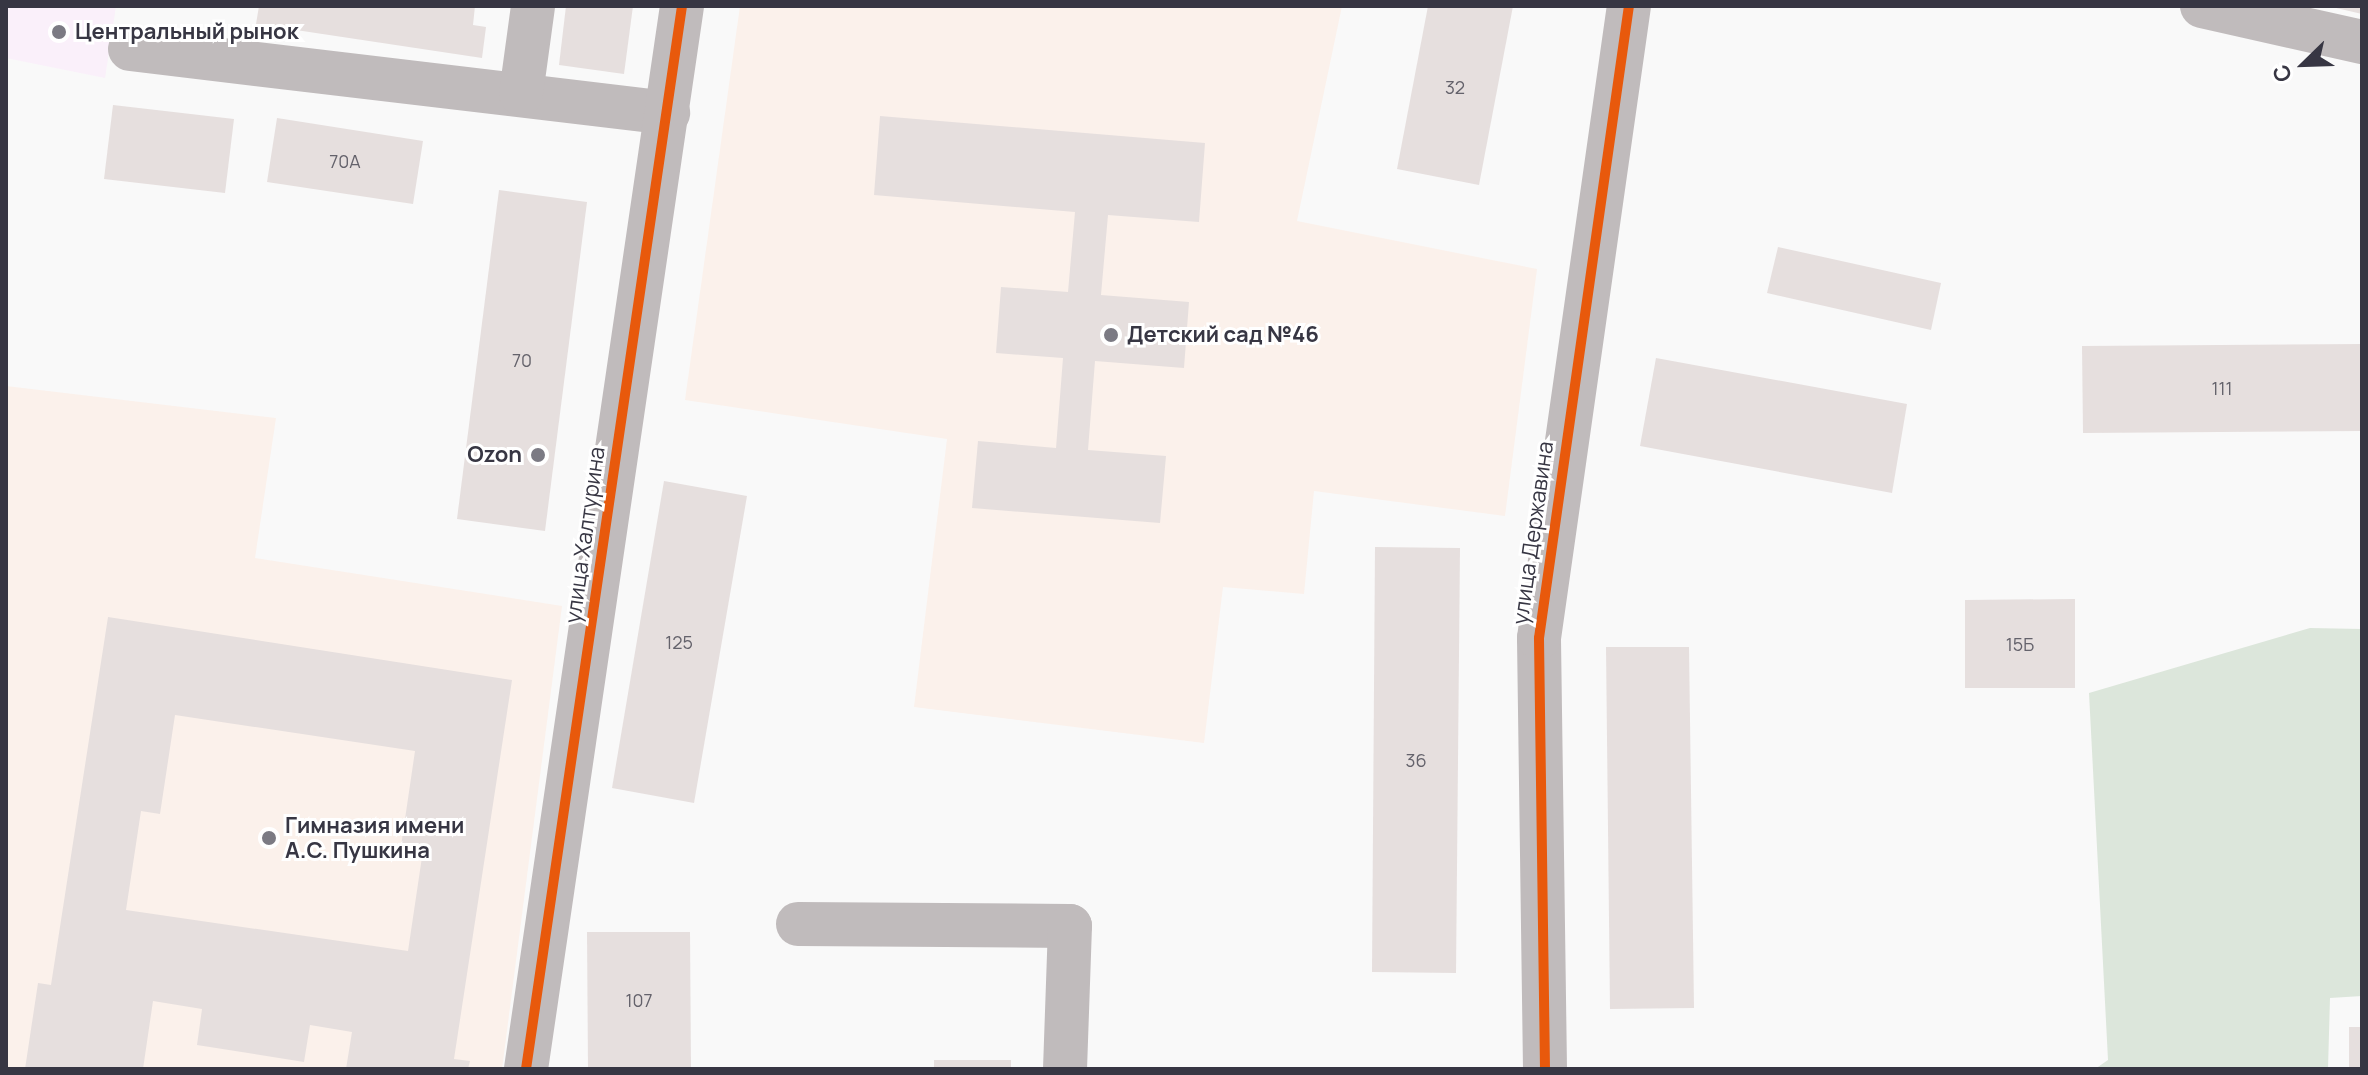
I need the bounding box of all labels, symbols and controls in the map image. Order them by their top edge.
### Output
place label: Центральный рынок [75,19,299,45]
marker: Центральный рынок [50,23,68,41]
north arrow [2264,24,2344,104]
text: С [2265,60,2299,87]
house number: 32 [1445,76,1465,98]
house number: 70А [329,150,361,172]
place label: Детский сад №46 [1127,322,1319,348]
marker: Детский сад №46 [1102,326,1120,344]
house number: 70 [512,349,532,371]
house number: 111 [2211,377,2233,399]
street label: улица Державина [1507,440,1559,626]
place label: Ozon [467,442,522,468]
street label: улица Халтурина [560,445,610,625]
marker: Ozon [529,446,547,464]
house number: 125 [665,631,693,653]
house number: 15Б [2006,633,2034,655]
house number: 36 [1405,749,1427,771]
place label: Гимназия имени А.С. Пушкина [285,812,464,864]
marker: Гимназия имени А.С. Пушкина [260,829,278,847]
house number: 107 [625,989,653,1011]

